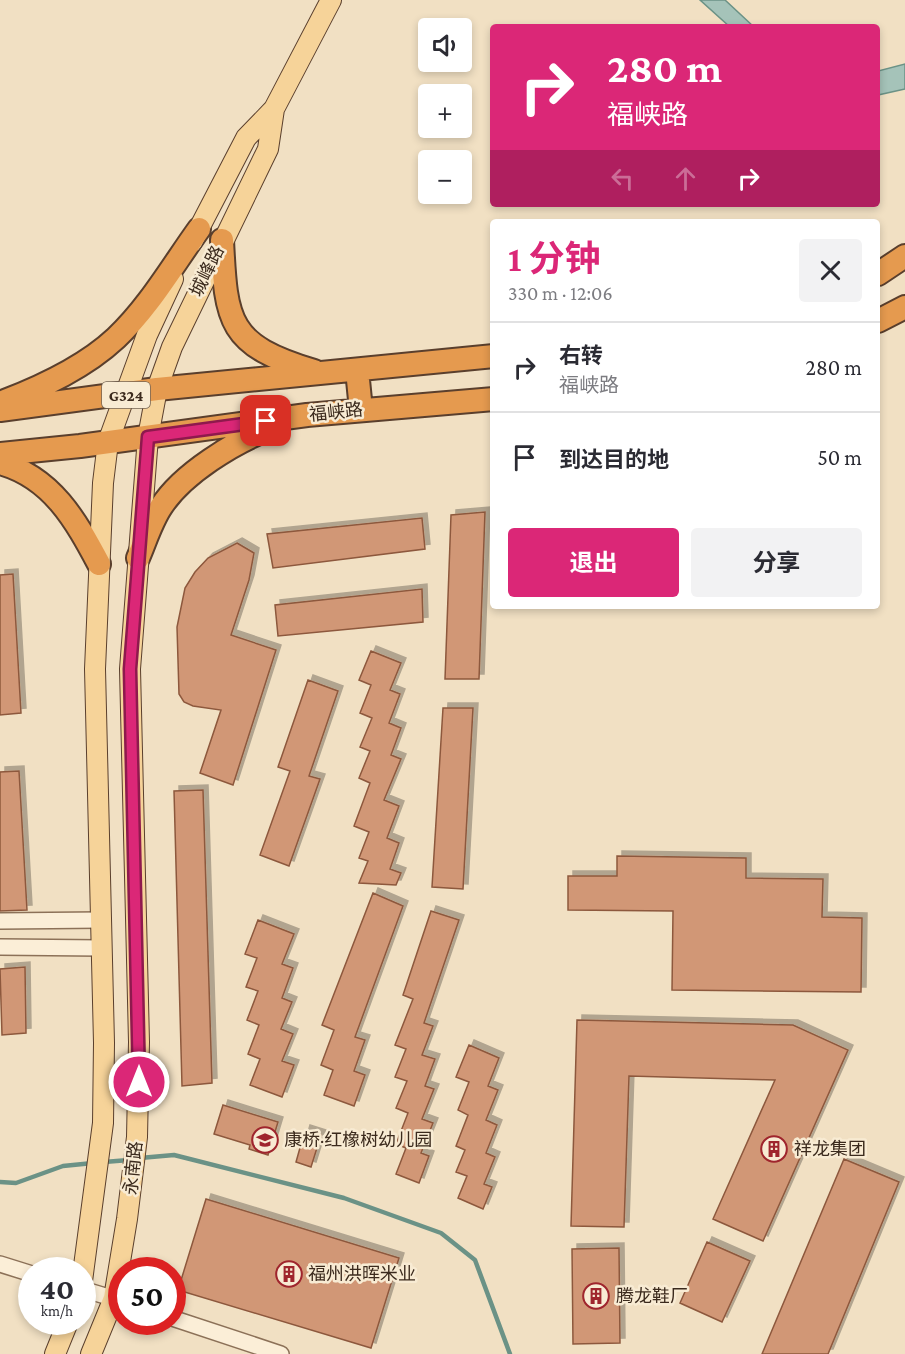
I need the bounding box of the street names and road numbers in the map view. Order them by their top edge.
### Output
street label: 城峰路 [186,242,228,300]
road number: G324 [102,382,150,408]
street label: 福峡路 [308,399,364,425]
street label: 永南路 [120,1140,146,1196]

